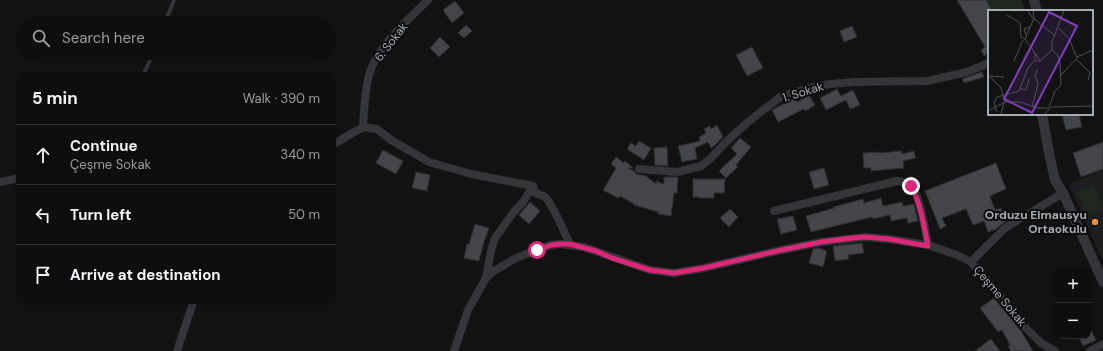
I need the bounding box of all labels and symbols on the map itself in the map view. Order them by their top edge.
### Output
inset map [988,10,1093,115]
street label: 6. Sokak [371,19,411,65]
street label: 1. Sokak [781,78,825,106]
route end [902,177,920,195]
place label: Orduzu Elmausyu Ortaokulu [985,207,1087,237]
marker: Orduzu Elmausyu Ortaokulu [1090,217,1100,227]
route start [528,241,546,259]
street label: Çeşme Sokak [970,262,1030,330]

